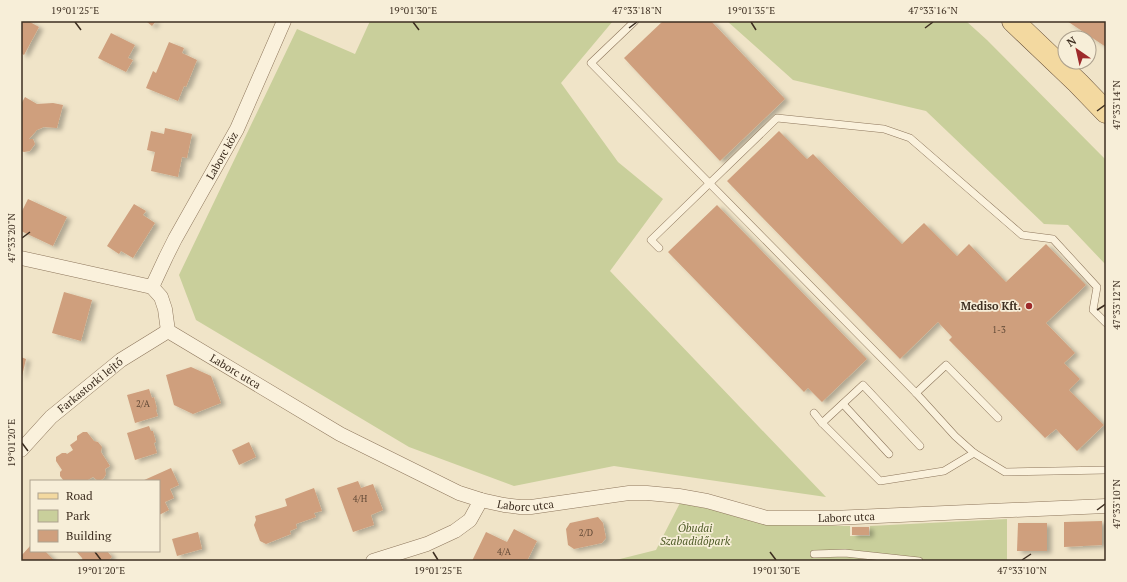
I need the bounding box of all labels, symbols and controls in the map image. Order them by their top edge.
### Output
text: 19°01'25"E [51,4,99,17]
text: 19°01'30"E [389,4,437,17]
text: 47°33'18"N [612,4,662,17]
text: 19°01'35"E [727,4,775,17]
text: 47°33'16"N [908,4,958,17]
north arrow [1057,30,1097,70]
text: N [1064,33,1079,50]
text: 47°33'14"N [1110,80,1123,130]
street label: Laborc köz [203,129,241,182]
text: 47°33'20"N [5,213,18,263]
text: 47°33'12"N [1110,280,1123,330]
place label: Mediso Kft. [961,299,1021,313]
marker: Mediso Kft. [1024,301,1034,311]
house number: 1-3 [992,324,1006,336]
street label: Laborc utca [207,351,264,392]
street label: Farkastorki lejtő [55,354,126,416]
house number: 2/A [136,398,151,410]
text: 19°01'20"E [5,419,18,467]
text: 47°33'10"N [1110,479,1123,529]
legend [30,480,160,552]
text: Road [66,488,93,503]
house number: 4/H [353,493,368,505]
street label: Laborc utca [496,497,555,514]
text: Park [66,508,91,523]
street label: Laborc utca [818,509,876,525]
park label: Óbudai Szabadidőpark [660,521,731,548]
house number: 2/D [579,527,593,539]
text: Building [66,528,112,543]
house number: 4/A [497,546,512,558]
text: 19°01'20"E [77,564,125,577]
text: 19°01'25"E [414,564,462,577]
text: 19°01'30"E [752,564,800,577]
text: 47°33'10"N [997,564,1047,577]

